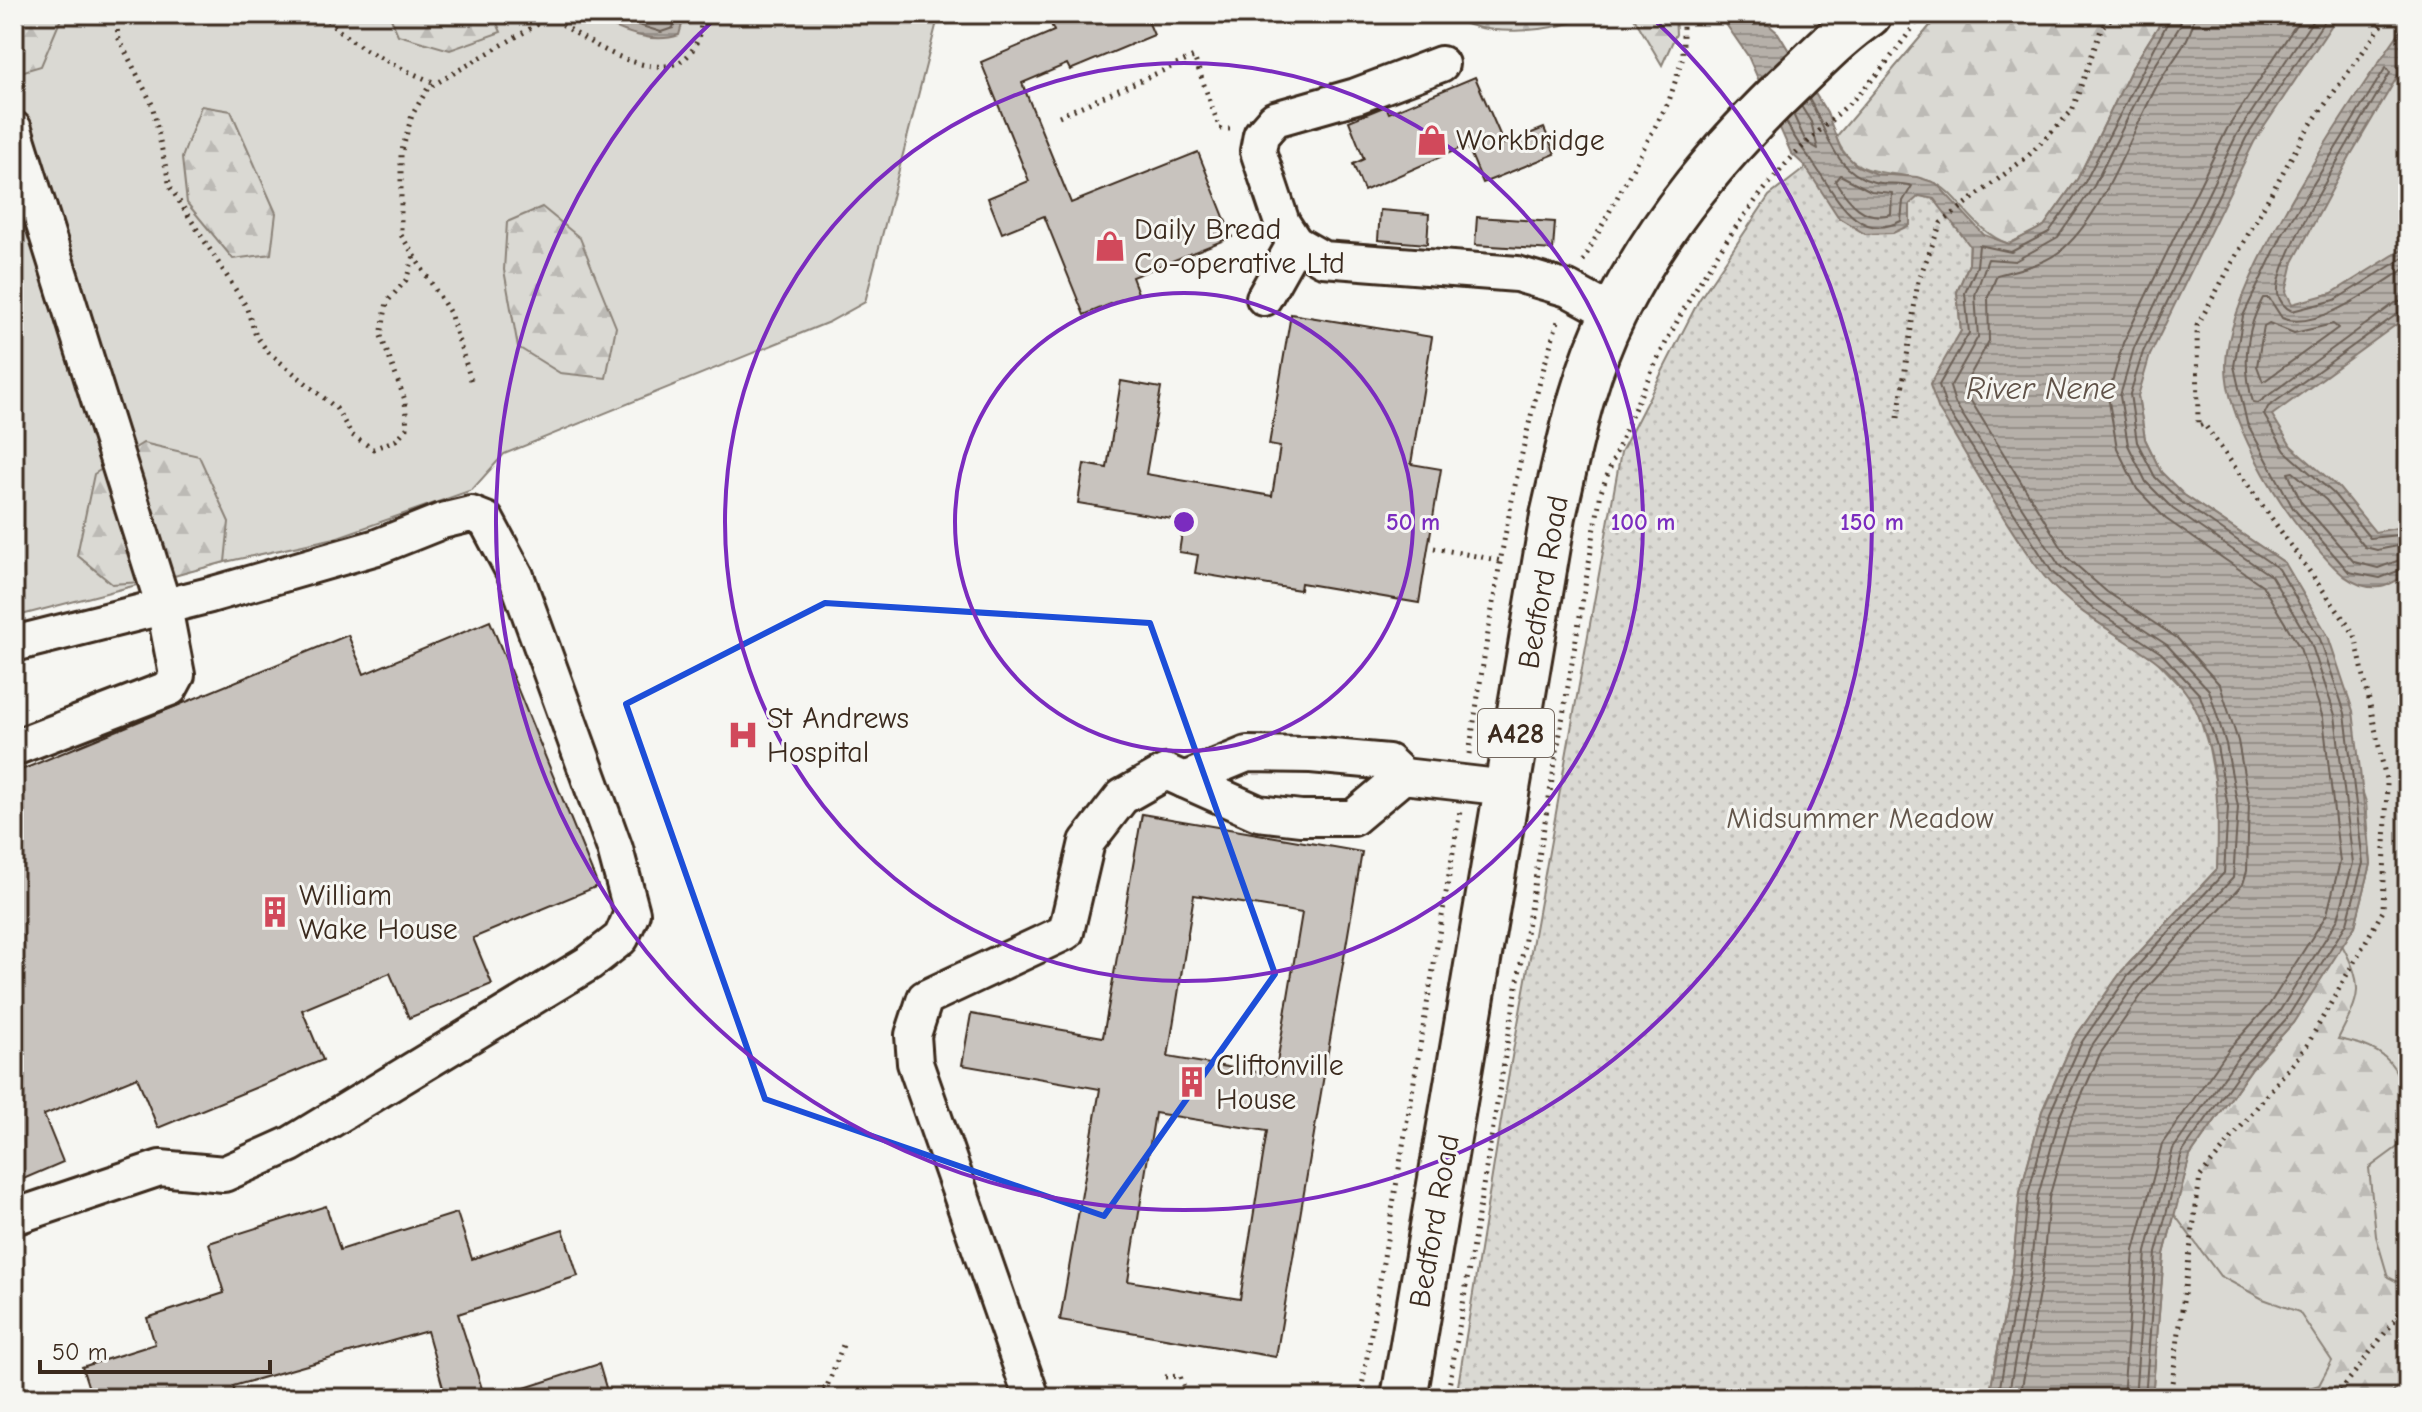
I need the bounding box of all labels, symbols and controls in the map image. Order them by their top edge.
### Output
shop icon: Workbridge [1415,123,1449,157]
place label: Workbridge [1456,123,1605,158]
place label: Daily Bread Co-operative Ltd [1134,212,1345,281]
shop icon: Daily Bread Co-operative Ltd [1093,229,1127,263]
water label: River Nene [1966,370,2116,407]
street label: Bedford Road [1511,493,1576,671]
centre of rings [1170,508,1198,536]
text: 50 m [1386,508,1440,536]
text: 100 m [1611,508,1675,536]
text: 150 m [1840,508,1904,536]
place label: St Andrews Hospital [767,701,909,770]
road number: A428 [1478,709,1554,757]
hospital icon: St Andrews Hospital [726,718,760,752]
park label: Midsummer Meadow [1726,801,1994,836]
place label: William Wake House [299,878,458,947]
building icon: William Wake House [258,895,292,929]
place label: Cliftonville House [1216,1048,1344,1117]
building icon: Cliftonville House [1175,1065,1209,1099]
street label: Bedford Road [1402,1132,1467,1310]
scale bar [40,1324,270,1374]
text: 50 m [52,1338,108,1366]

